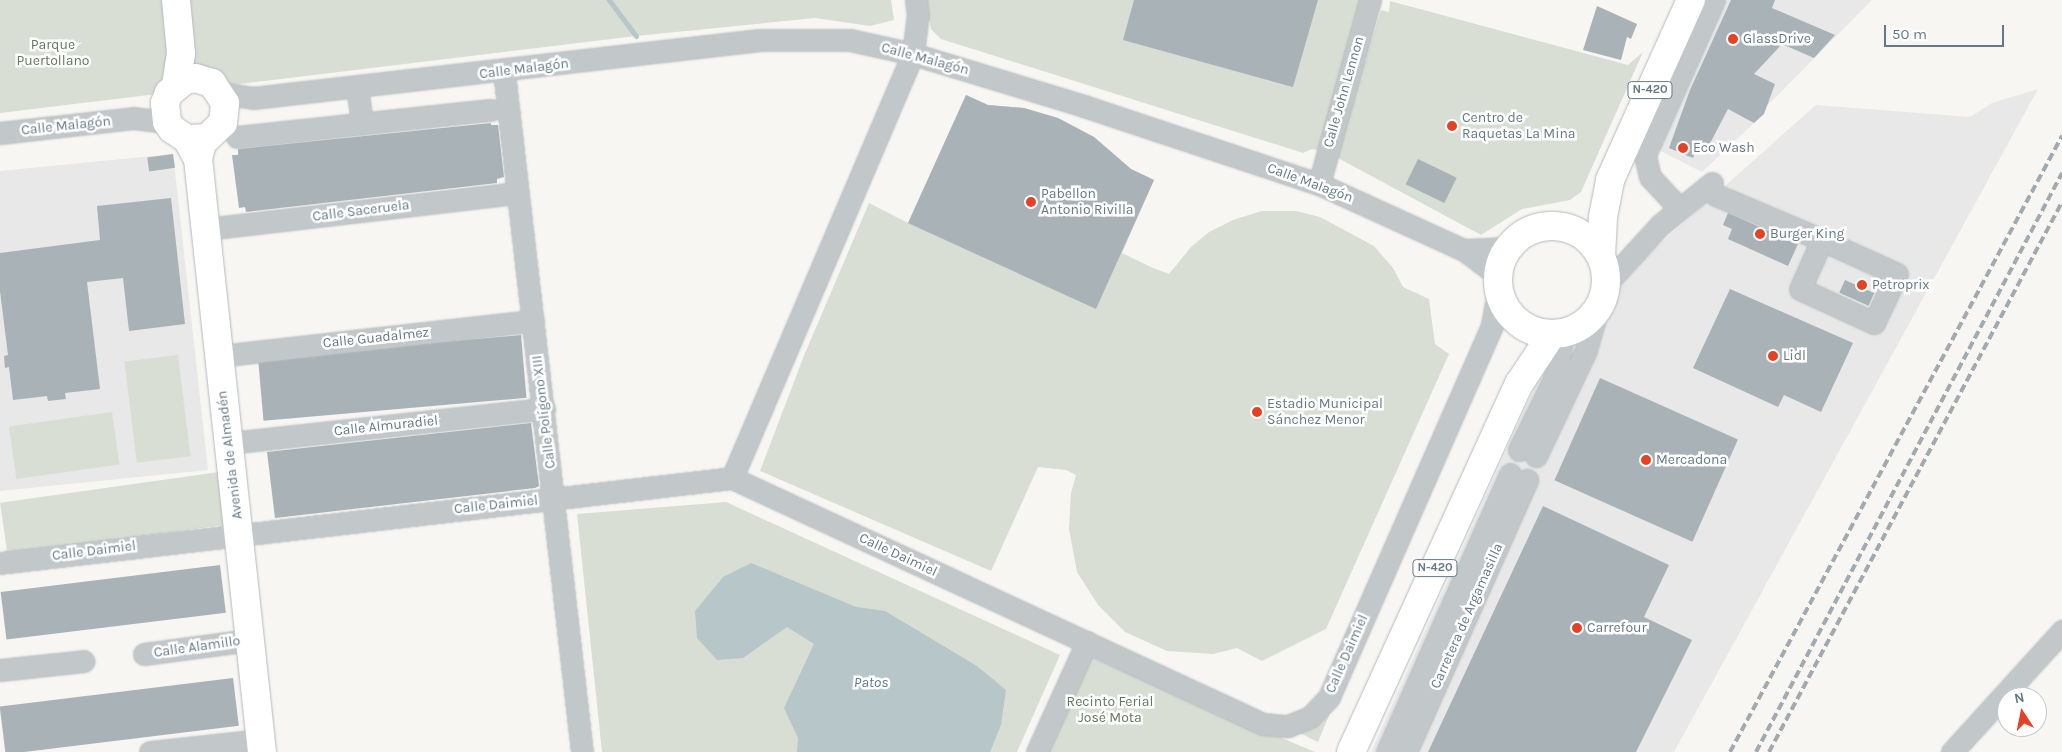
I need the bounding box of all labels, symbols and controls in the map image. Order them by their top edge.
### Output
scale bar [1887,15,2007,47]
text: 50 m [1892,25,1927,43]
place label: GlassDrive [1743,31,1811,47]
marker: GlassDrive [1727,33,1739,45]
street label: Calle John Lennon [1320,34,1368,150]
park label: Parque Puertollano [16,37,90,70]
street label: Calle Malagón [879,39,971,79]
street label: Calle Malagón [478,55,570,83]
road number: N-420 [1626,80,1674,100]
place label: Centro de Raquetas La Mina [1462,110,1576,142]
street label: Calle Malagón [20,113,112,139]
marker: Centro de Raquetas La Mina [1446,120,1458,132]
place label: Eco Wash [1693,140,1755,156]
marker: Eco Wash [1677,142,1689,154]
street label: Calle Malagón [1265,160,1355,206]
place label: Pabellon Antonio Rivilla [1041,186,1134,218]
marker: Pabellon Antonio Rivilla [1025,196,1037,208]
street label: Calle Saceruela [312,197,410,225]
place label: Burger King [1770,226,1845,242]
marker: Burger King [1754,228,1766,240]
place label: Petroprix [1872,277,1929,293]
marker: Petroprix [1856,279,1868,291]
street label: Calle Guadalmez [322,324,430,352]
place label: Lidl [1783,348,1806,364]
marker: Lidl [1767,350,1779,362]
street label: Calle Polígono XIII [529,354,559,470]
street label: Avenida de Almadén [214,390,246,520]
place label: Estadio Municipal Sánchez Menor [1267,396,1383,428]
marker: Estadio Municipal Sánchez Menor [1251,406,1263,418]
street label: Calle Almuradiel [333,412,439,440]
place label: Mercadona [1656,452,1727,468]
marker: Mercadona [1640,454,1652,466]
street label: Calle Daimiel [453,492,539,518]
street label: Calle Daimiel [856,530,940,580]
street label: Calle Daimiel [51,538,137,564]
street label: Carretera de Argamasilla [1427,541,1507,691]
road number: N-420 [1411,558,1459,578]
street label: Calle Daimiel [1322,612,1372,696]
place label: Carrefour [1587,620,1647,636]
marker: Carrefour [1571,622,1583,634]
street label: Calle Alamillo [153,633,241,661]
water label: Patos [854,674,888,692]
north arrow [1997,687,2047,737]
text: N [2013,688,2026,707]
park label: Recinto Ferial José Mota [1067,694,1153,726]

